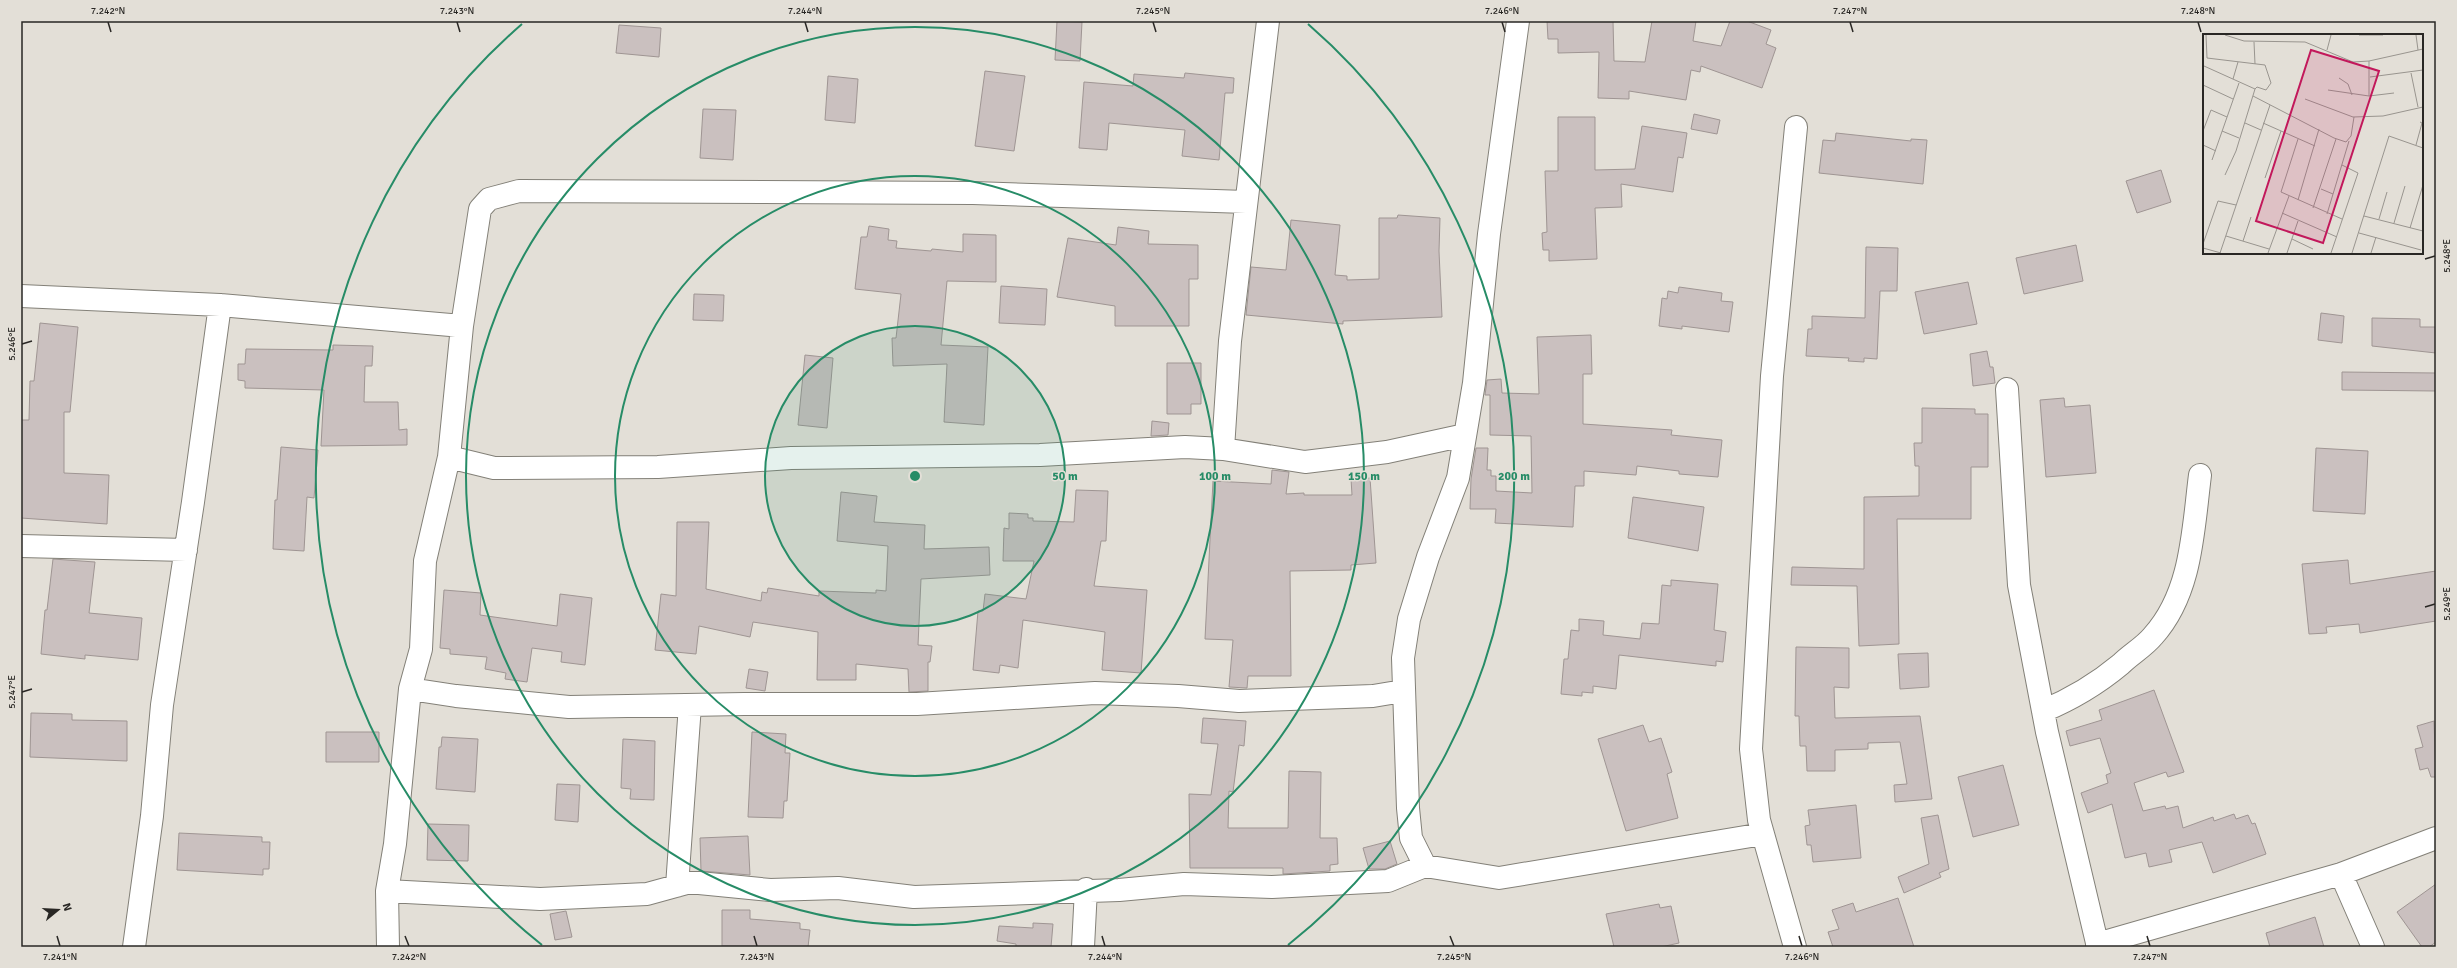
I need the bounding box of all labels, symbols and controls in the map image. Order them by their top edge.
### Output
text: 7.242°N [91,5,125,17]
text: 7.243°N [440,5,474,17]
text: 7.244°N [788,5,822,17]
text: 7.245°N [1136,5,1170,17]
text: 7.246°N [1485,5,1519,17]
text: 7.247°N [1833,5,1867,17]
text: 7.248°N [2181,5,2215,17]
inset map [2203,34,2423,254]
text: 5.248°E [2441,239,2453,273]
text: 5.246°E [6,327,18,361]
centre of rings [908,469,922,483]
text: 50 m [1052,469,1078,484]
text: 100 m [1199,469,1231,484]
text: 150 m [1348,469,1380,484]
text: 200 m [1498,469,1530,484]
text: 5.249°E [2441,587,2453,621]
text: 5.247°E [6,675,18,709]
north arrow [38,890,78,930]
text: N [60,901,74,913]
text: 7.241°N [43,951,77,963]
text: 7.242°N [392,951,426,963]
text: 7.243°N [740,951,774,963]
text: 7.244°N [1088,951,1122,963]
text: 7.245°N [1437,951,1471,963]
text: 7.246°N [1785,951,1819,963]
text: 7.247°N [2133,951,2167,963]

